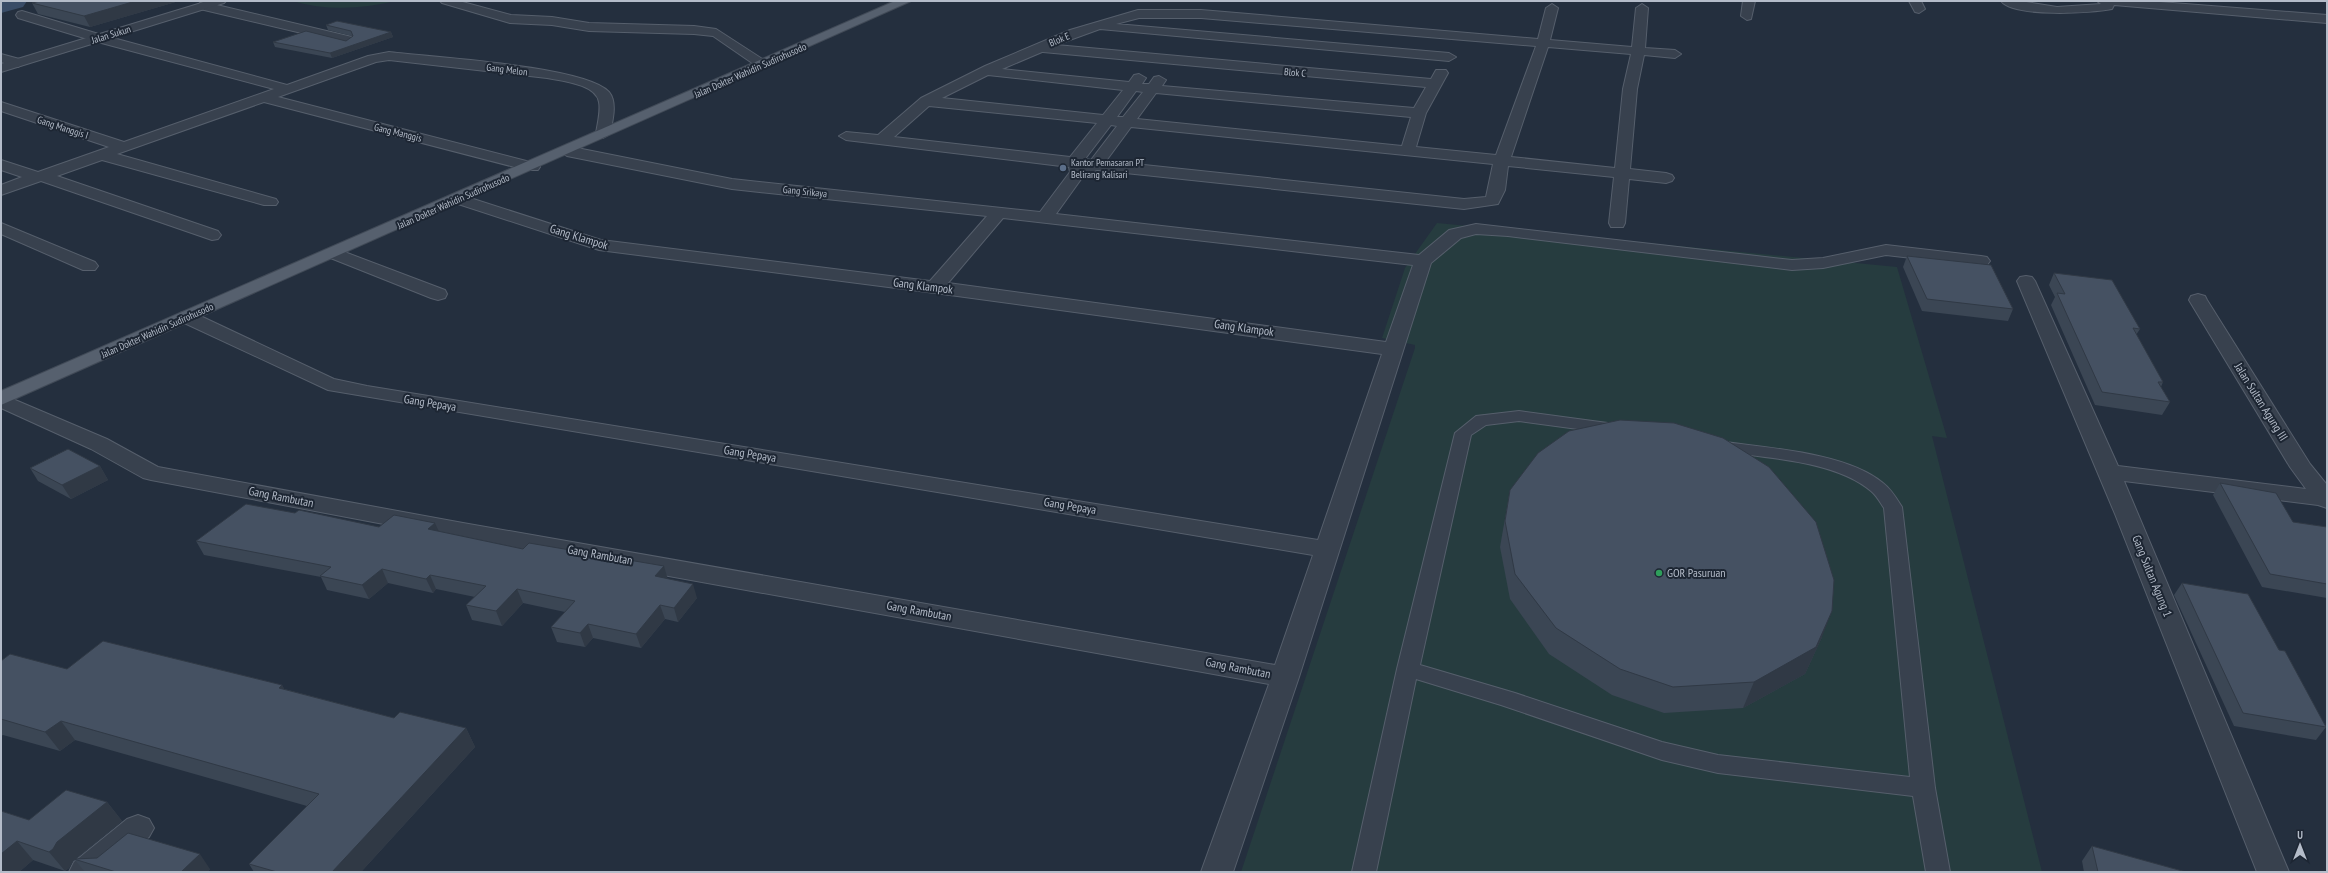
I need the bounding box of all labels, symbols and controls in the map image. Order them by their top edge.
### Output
street label: Jalan Sukun [89,22,132,47]
street label: Blok E [1047,29,1072,50]
street label: Jalan Dokter Wahidin Sudirohusodo [691,40,808,101]
street label: Gang Melon [486,61,528,78]
street label: Blok C [1284,65,1307,80]
street label: Gang Manggis I [36,113,90,142]
street label: Gang Manggis [373,120,424,145]
place label: Kantor Pemasaran PT Belirang Kalisari [1071,156,1145,181]
marker: Kantor Pemasaran PT Belirang Kalisari [1058,163,1068,173]
street label: Jalan Dokter Wahidin Sudirohusodo [394,171,511,232]
street label: Gang Srikaya [782,183,828,200]
street label: Gang Klampok [548,221,610,253]
street label: Gang Klampok [892,274,954,297]
street label: Jalan Dokter Wahidin Sudirohusodo [98,300,215,361]
street label: Gang Klampok [1213,316,1275,339]
street label: Jalan Sultan Agung III [2231,359,2291,444]
street label: Gang Pepaya [403,391,458,414]
street label: Gang Pepaya [723,442,778,465]
street label: Gang Rambutan [247,483,315,510]
street label: Gang Pepaya [1043,494,1098,517]
street label: Gang Sultan Agung 1 [2129,533,2176,619]
street label: Gang Rambutan [566,541,634,568]
place label: GOR Pasuruan [1667,565,1726,580]
marker: GOR Pasuruan [1654,568,1664,578]
street label: Gang Rambutan [885,597,953,624]
street label: Gang Rambutan [1204,654,1272,681]
north arrow [2280,825,2320,865]
text: U [2297,828,2303,842]

